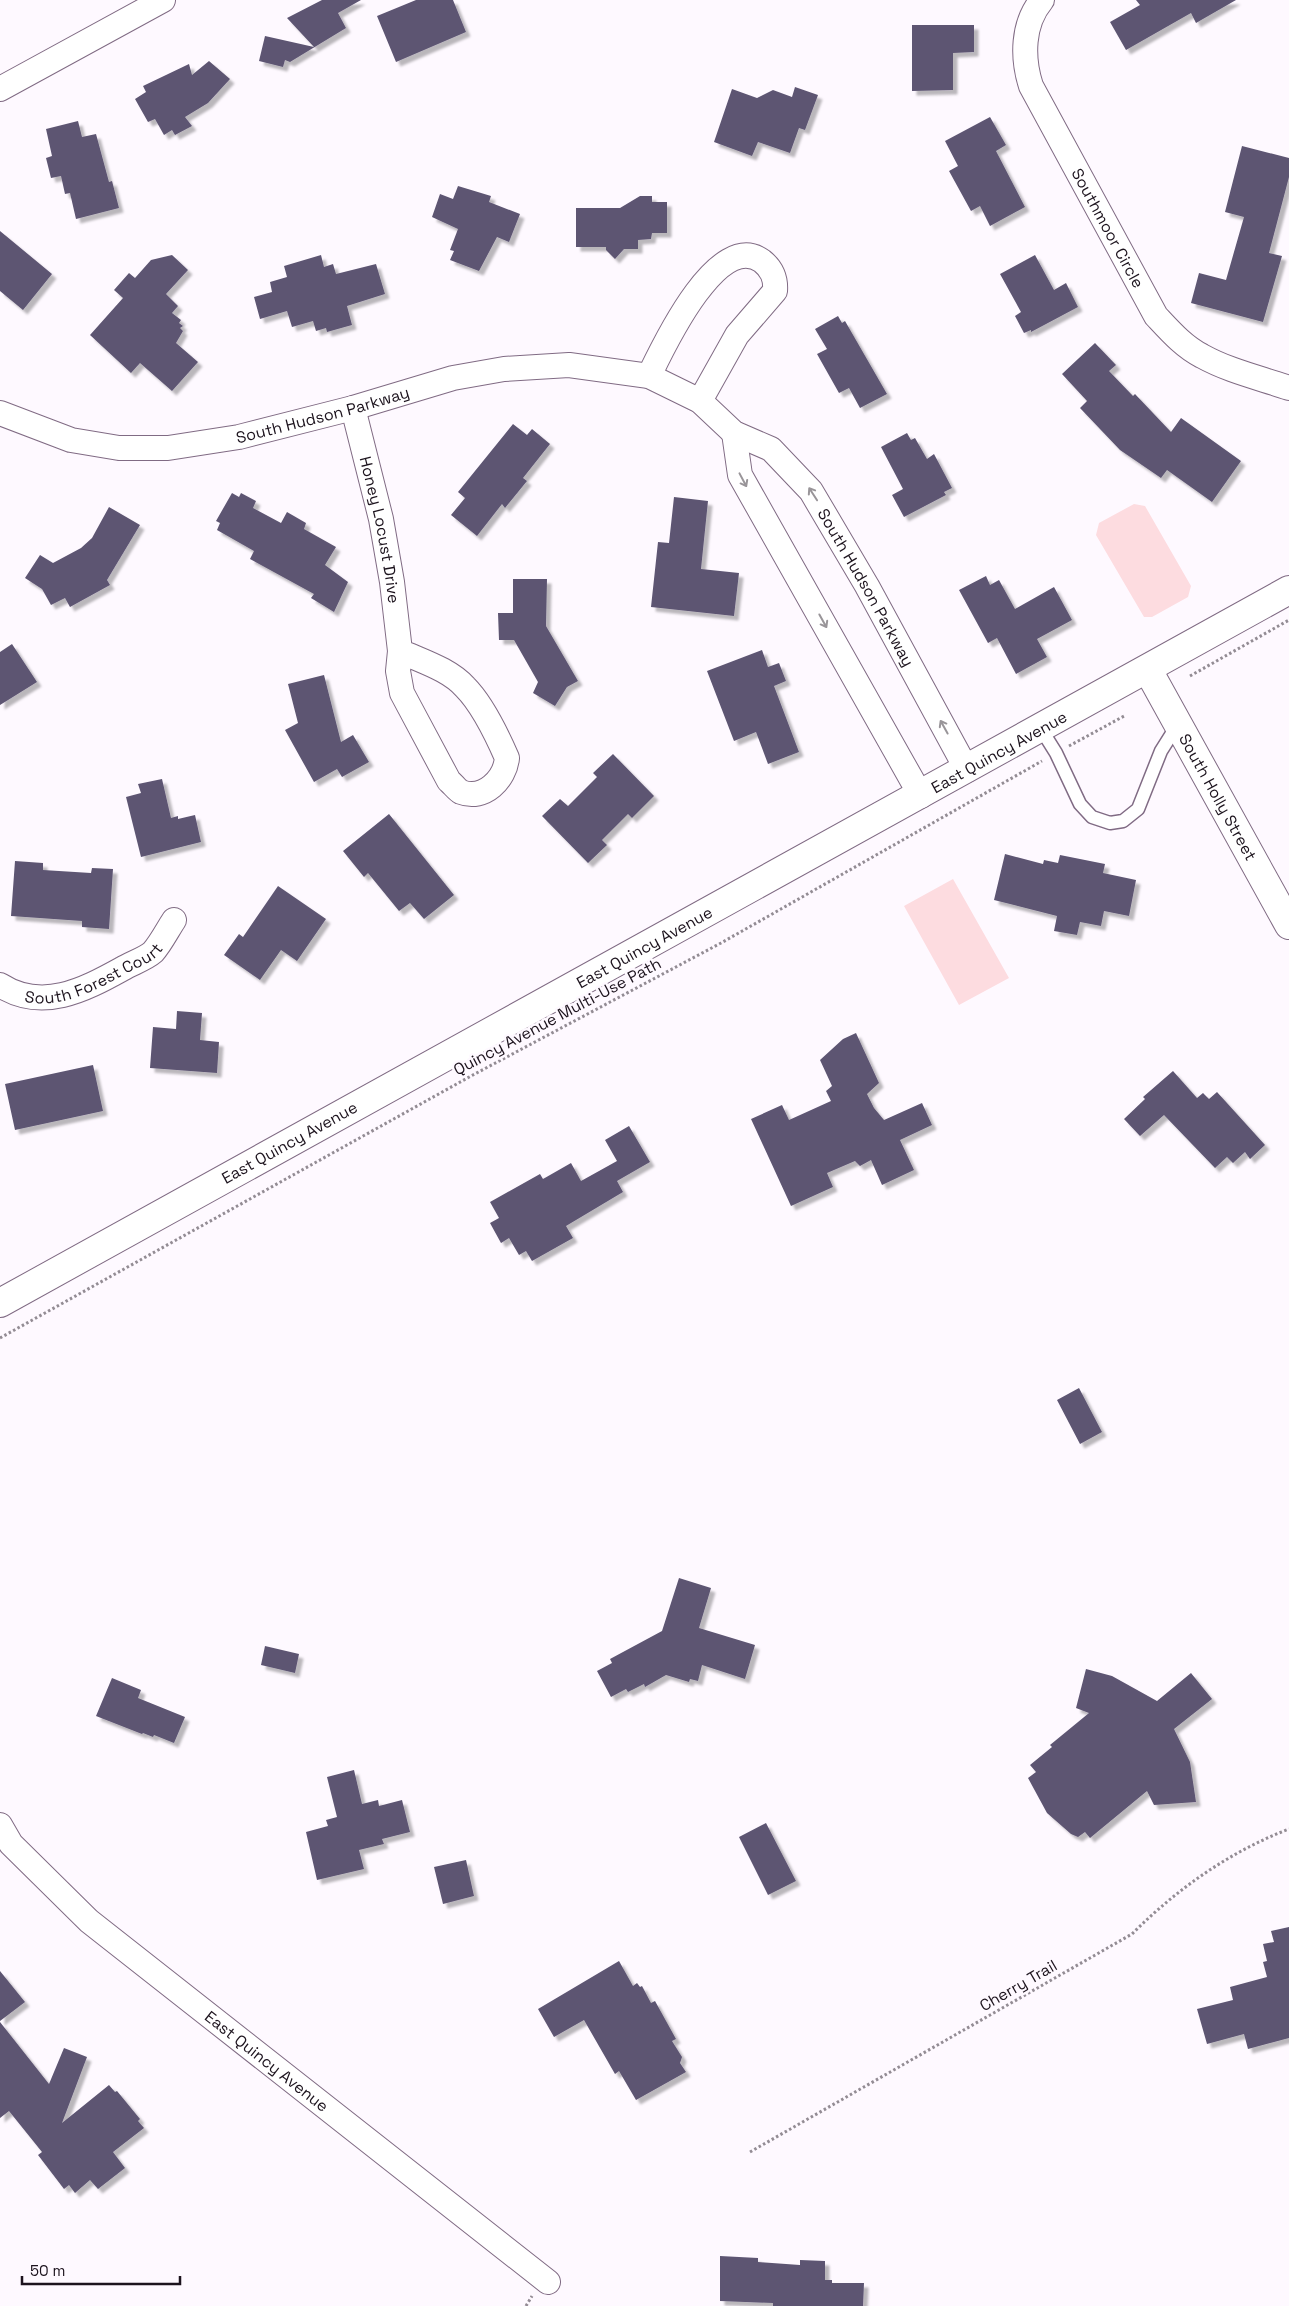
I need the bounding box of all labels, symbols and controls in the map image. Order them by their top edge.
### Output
street label: Southmoor Circle [1067,165,1149,292]
street label: South Hudson Parkway [234,382,412,448]
street label: Honey Locust Drive [355,454,404,605]
one-way arrow [738,472,748,487]
one-way arrow [807,488,817,502]
street label: South Hudson Parkway [813,505,919,670]
one-way arrow [818,614,828,629]
street label: East Quincy Avenue [928,706,1071,798]
one-way arrow [939,720,948,735]
street label: South Holly Street [1174,730,1261,864]
street label: East Quincy Avenue [573,902,716,993]
street label: South Forest Court [23,939,167,1009]
street label: Quincy Avenue Multi-Use Path [450,953,665,1080]
street label: East Quincy Avenue [218,1097,361,1189]
street label: Cherry Trail [976,1955,1061,2016]
street label: East Quincy Avenue [200,2006,333,2117]
scale bar [22,2254,180,2286]
text: 50 m [30,2261,65,2280]

